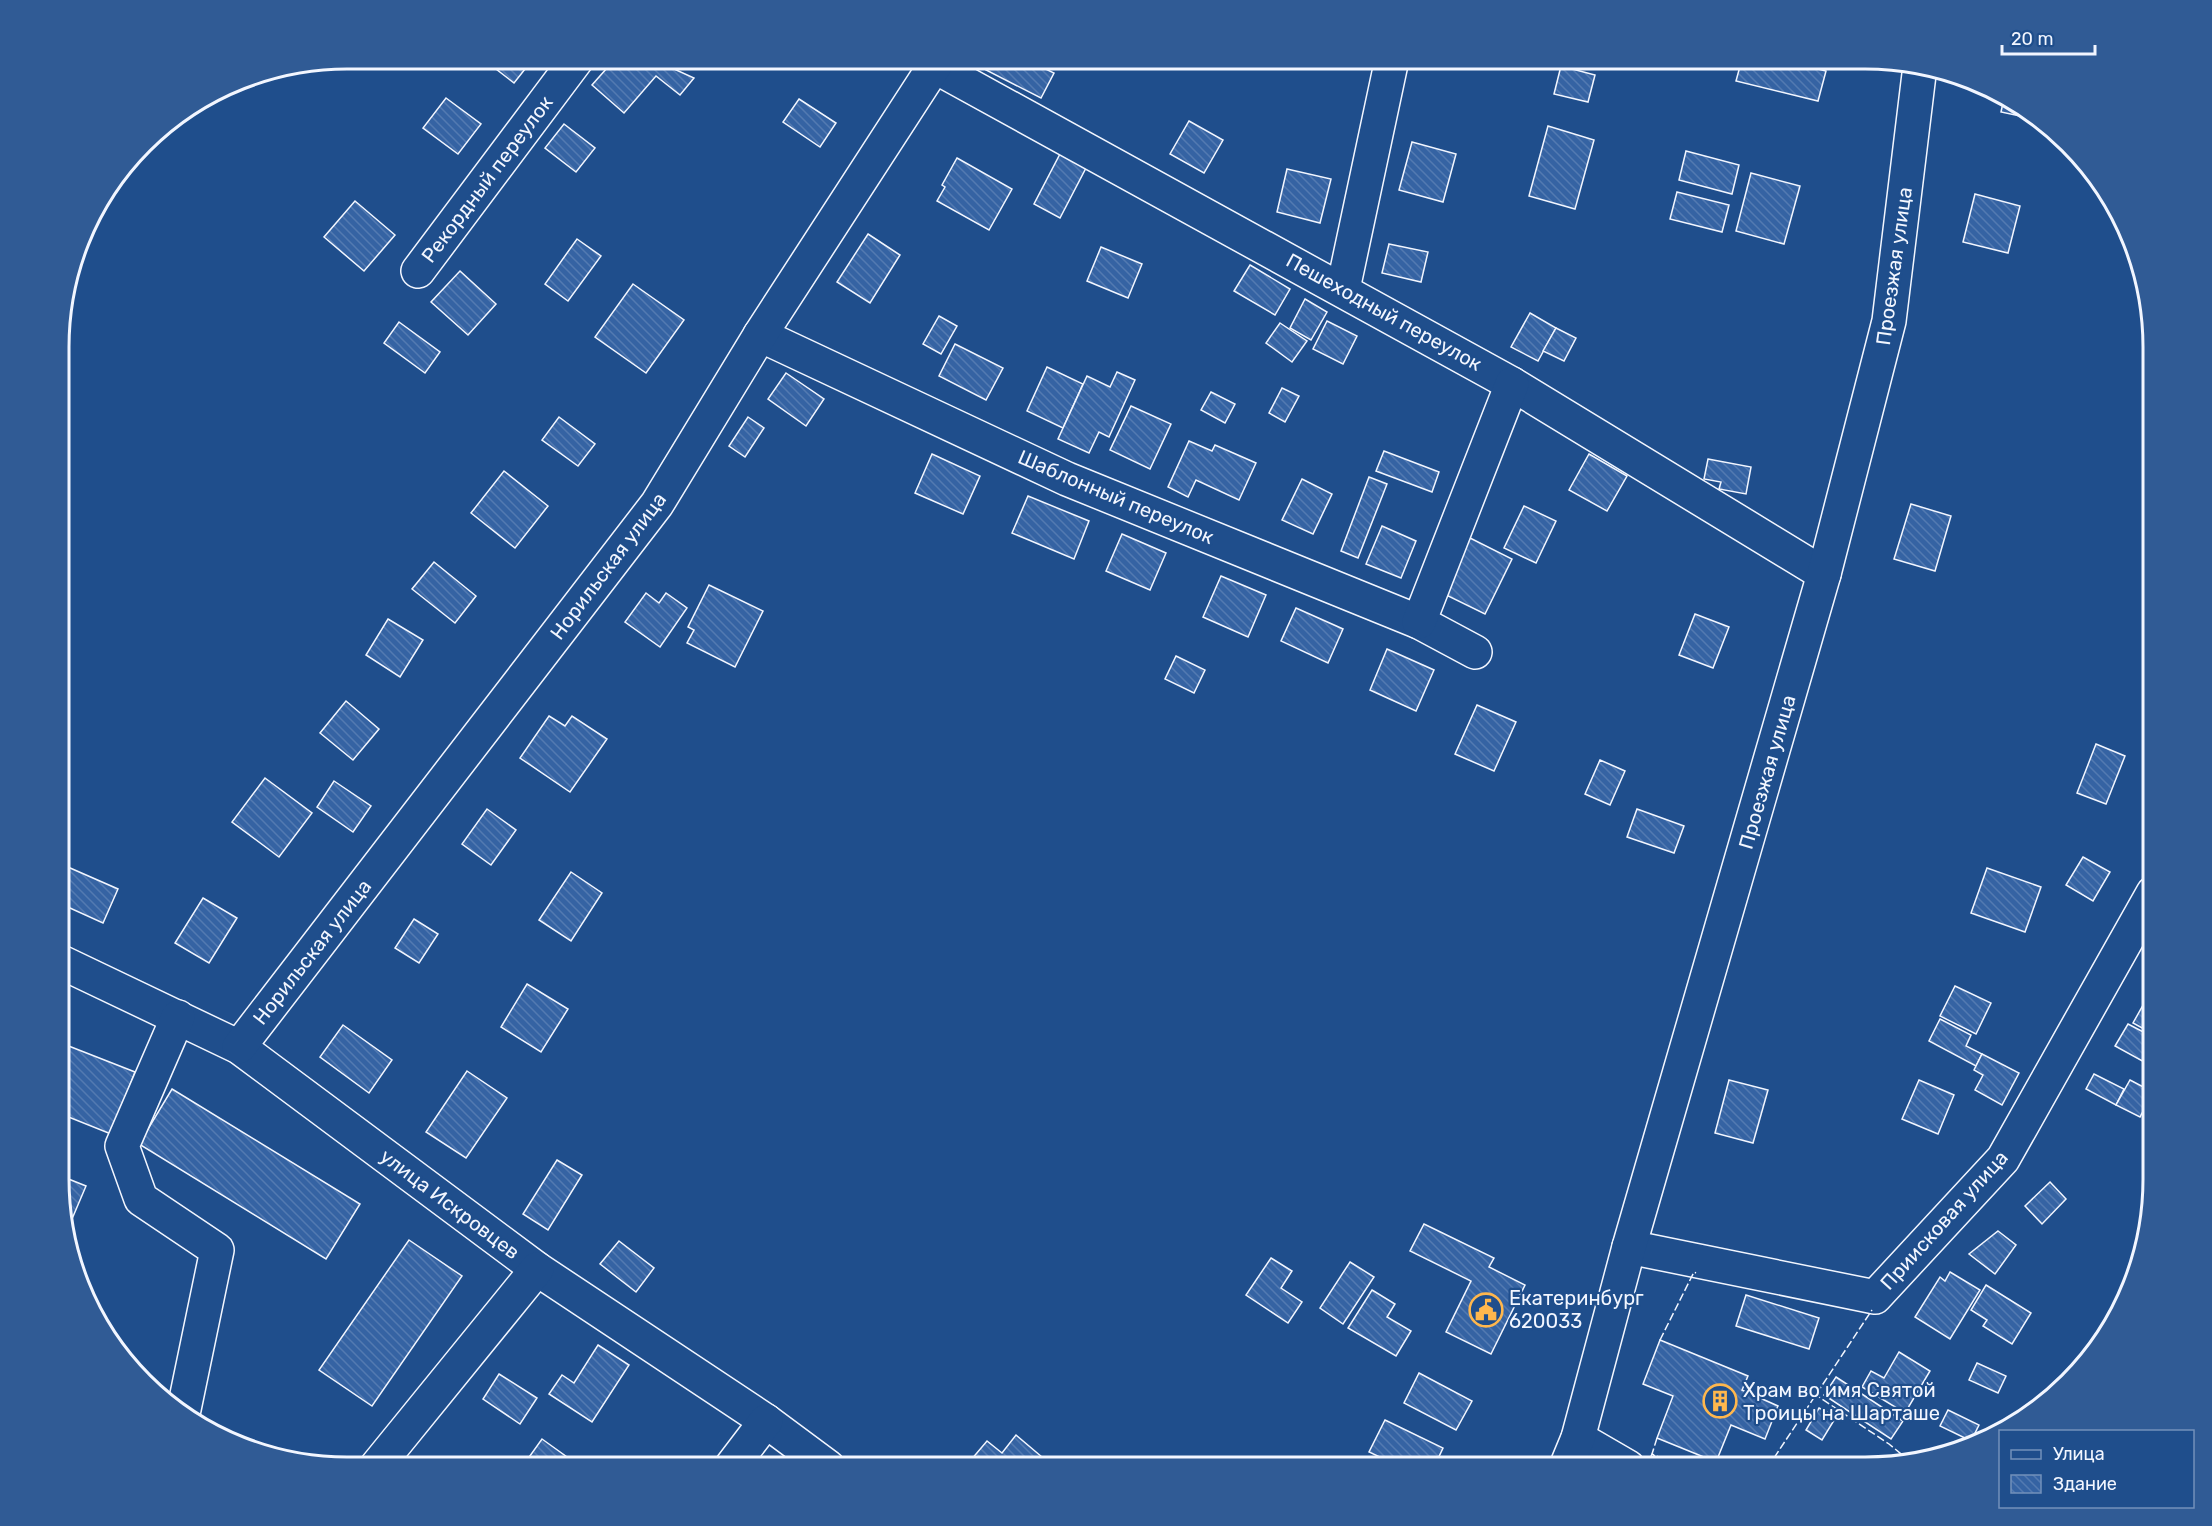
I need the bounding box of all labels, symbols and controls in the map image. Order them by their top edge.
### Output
scale bar [2002,18,2095,56]
text: 20 m [2011,28,2053,50]
street label: Рекордный переулок [416,90,558,267]
street label: Проезжая улица [1871,185,1917,347]
street label: Пешеходный переулок [1282,248,1486,376]
street label: Шаблонный переулок [1014,445,1218,549]
street label: Норильская улица [545,488,671,644]
street label: Проезжая улица [1733,692,1801,852]
street label: Норильская улица [248,875,376,1029]
street label: улица Искровцев [376,1144,524,1264]
street label: Приисковая улица [1875,1145,2013,1295]
place label: Екатеринбург 620033 [1509,1286,1644,1333]
public building icon: Екатеринбург 620033 [1468,1292,1504,1328]
place label: Храм во имя Святой Троицы на Шарташе [1743,1378,1940,1425]
building icon: Храм во имя Святой Троицы на Шарташе [1702,1383,1738,1419]
legend [1999,1430,2194,1508]
text: Улица [2053,1443,2105,1465]
text: Здание [2053,1473,2117,1495]

